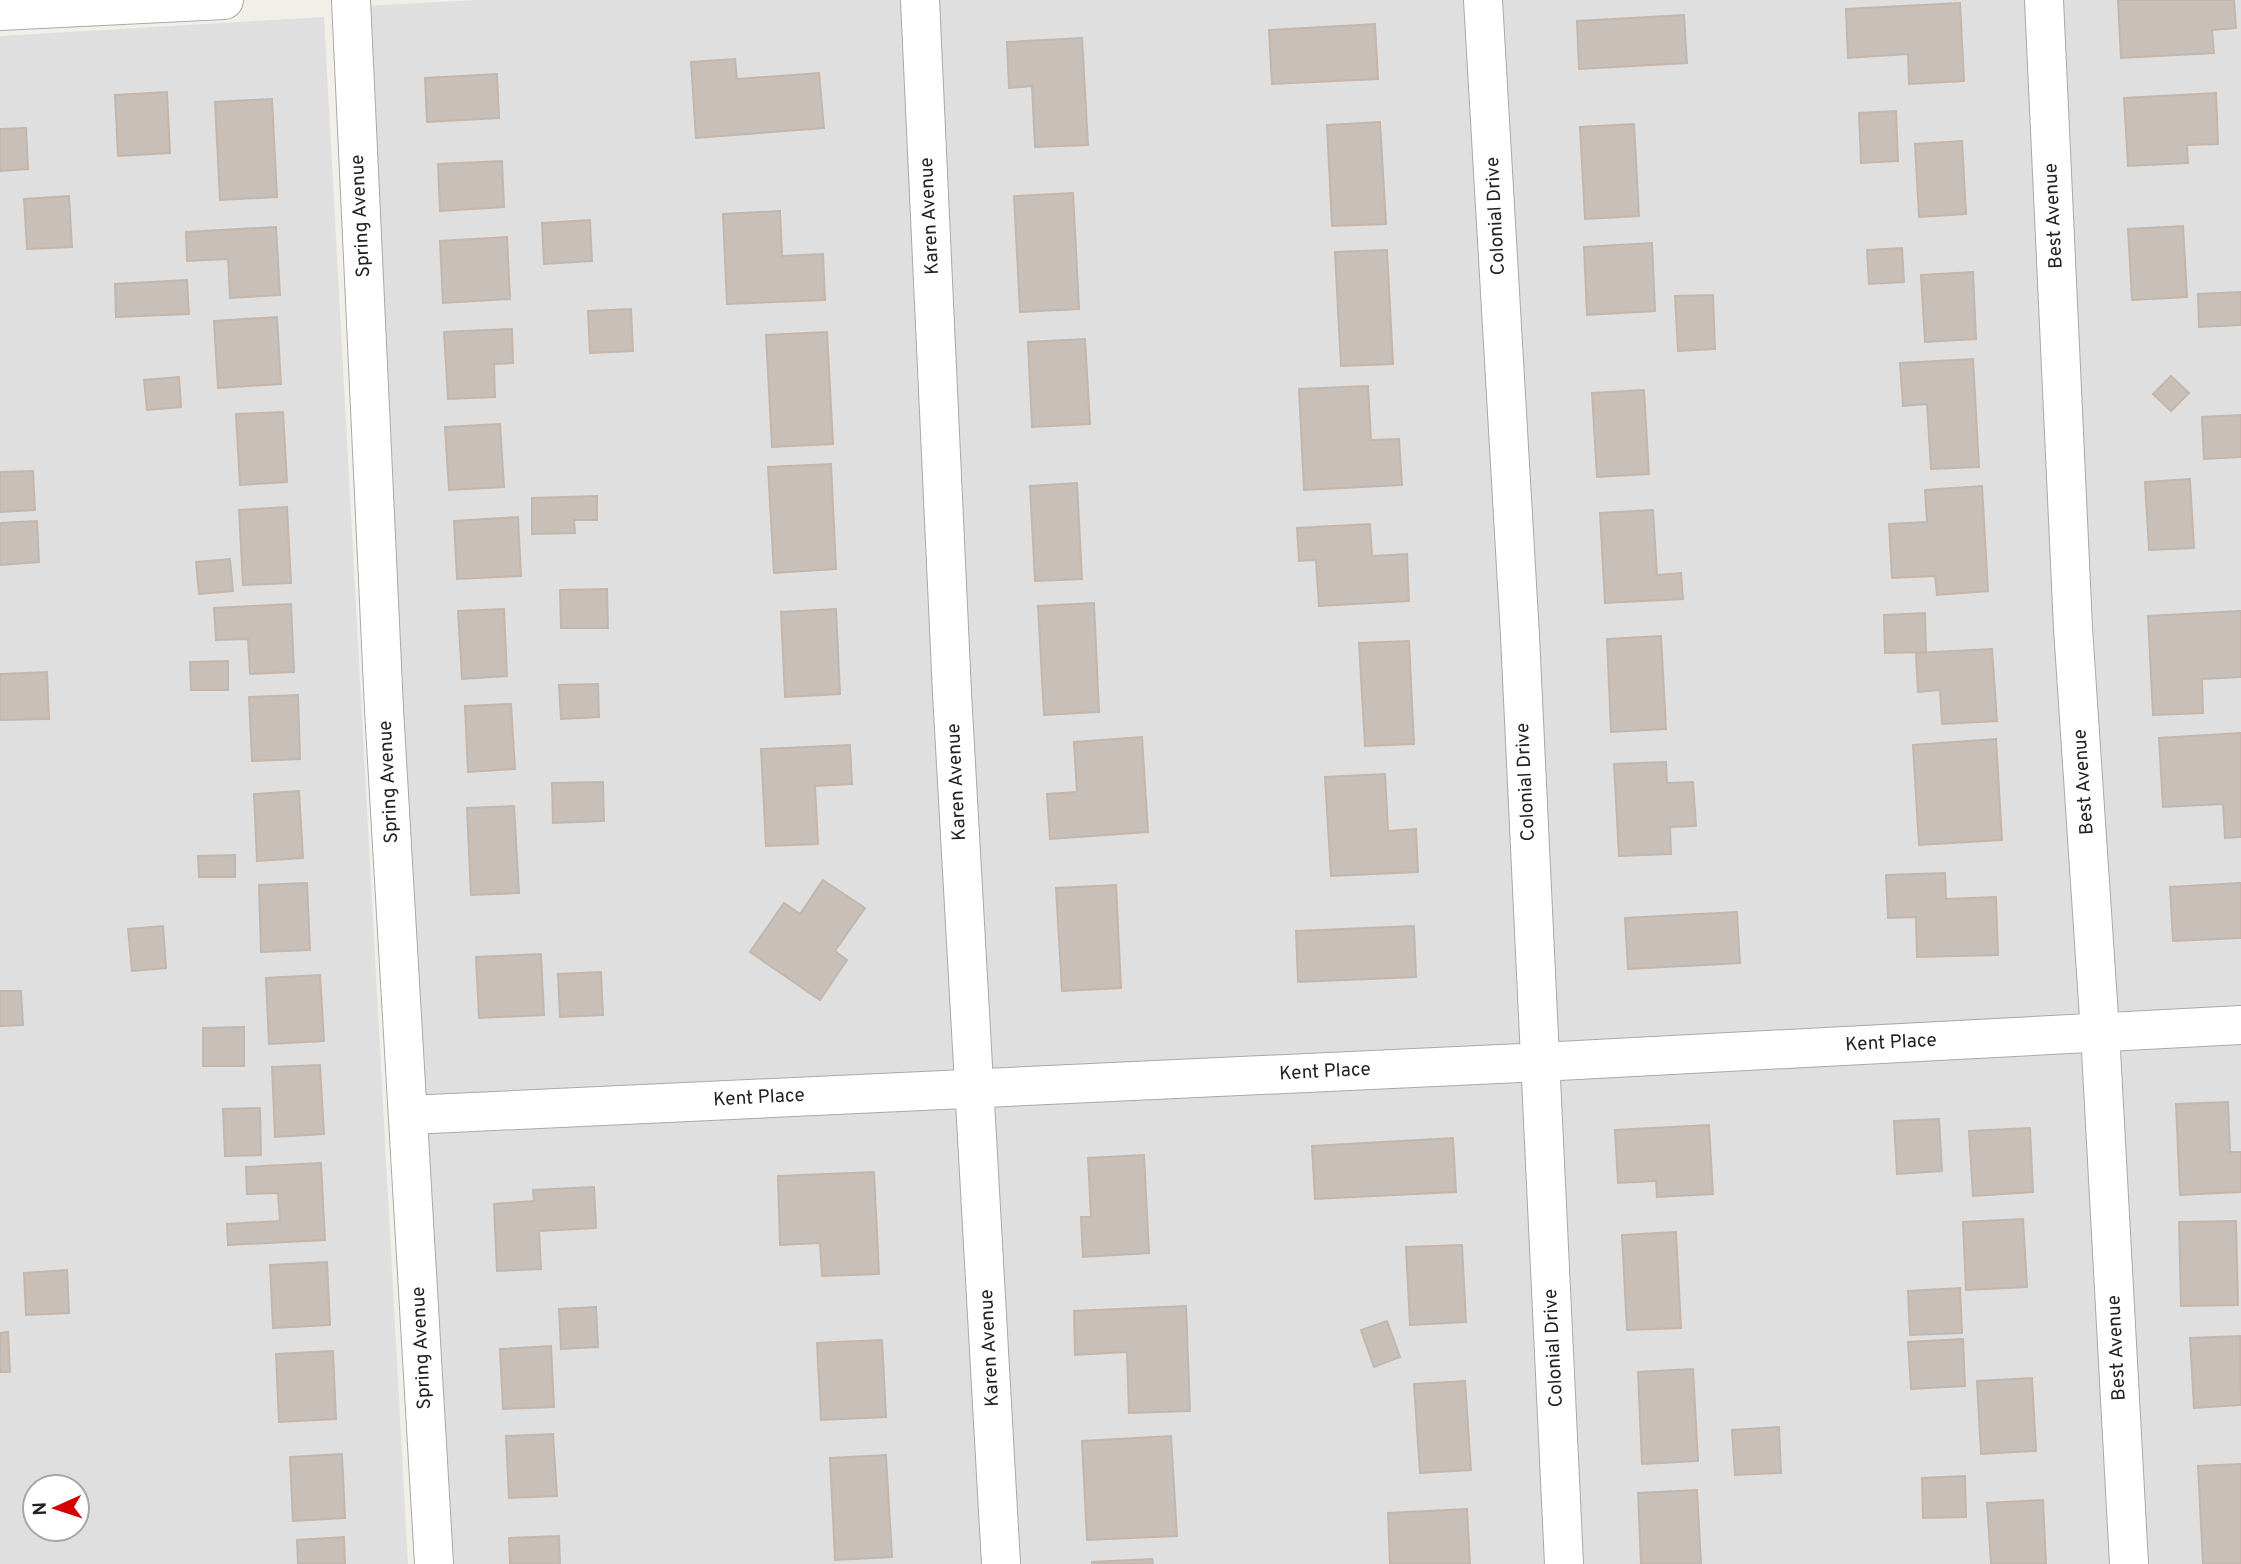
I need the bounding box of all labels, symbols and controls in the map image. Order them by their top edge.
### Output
street label: Spring Avenue [346,154,376,278]
street label: Colonial Drive [1481,156,1511,276]
street label: Karen Avenue [915,157,945,275]
street label: Best Avenue [2039,163,2069,269]
street label: Spring Avenue [374,720,404,844]
street label: Colonial Drive [1511,722,1541,842]
street label: Karen Avenue [942,723,972,841]
street label: Best Avenue [2068,728,2100,836]
street label: Kent Place [1845,1029,1937,1057]
street label: Kent Place [1279,1058,1371,1086]
street label: Kent Place [713,1084,805,1112]
street label: Spring Avenue [407,1286,437,1410]
street label: Colonial Drive [1539,1288,1569,1408]
street label: Karen Avenue [975,1289,1005,1407]
street label: Best Avenue [2102,1295,2132,1401]
north arrow [21,1473,91,1543]
text: N [29,1501,53,1516]

